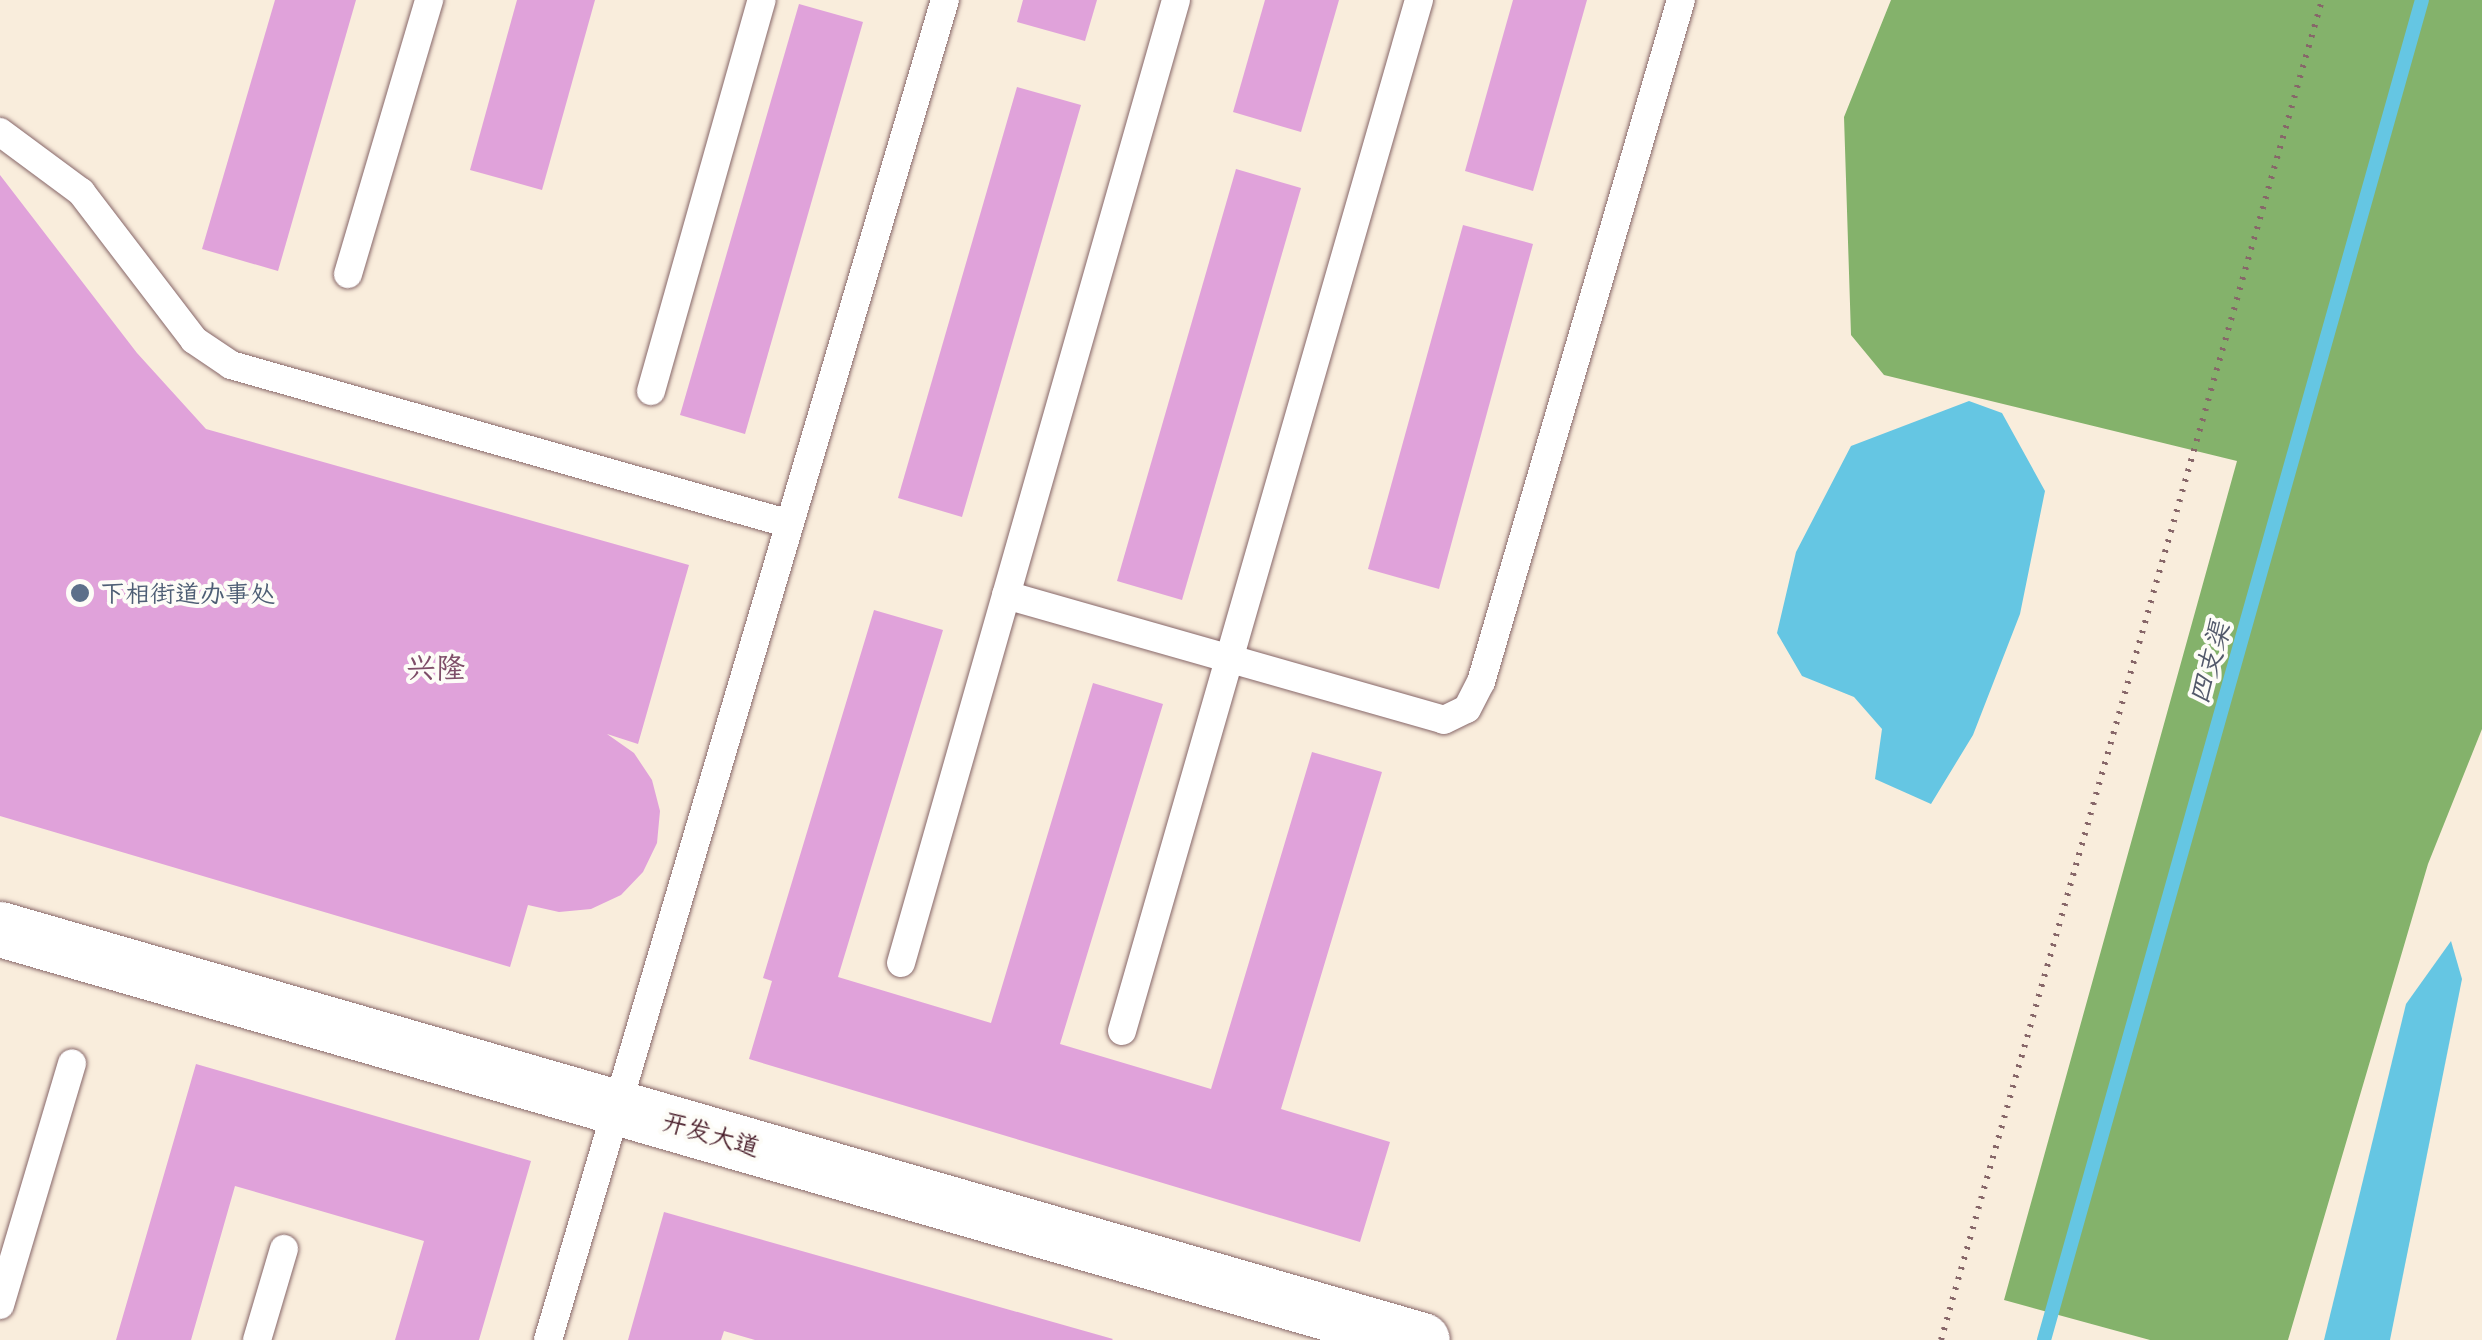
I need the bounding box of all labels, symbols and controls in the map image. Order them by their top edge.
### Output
place label: 下相街道办事处 [100,578,275,608]
marker: 下相街道办事处 [69,582,91,604]
water label: 四支渠 [2181,618,2237,708]
district label: 兴隆 [406,650,466,686]
street label: 开发大道 [659,1106,763,1162]

